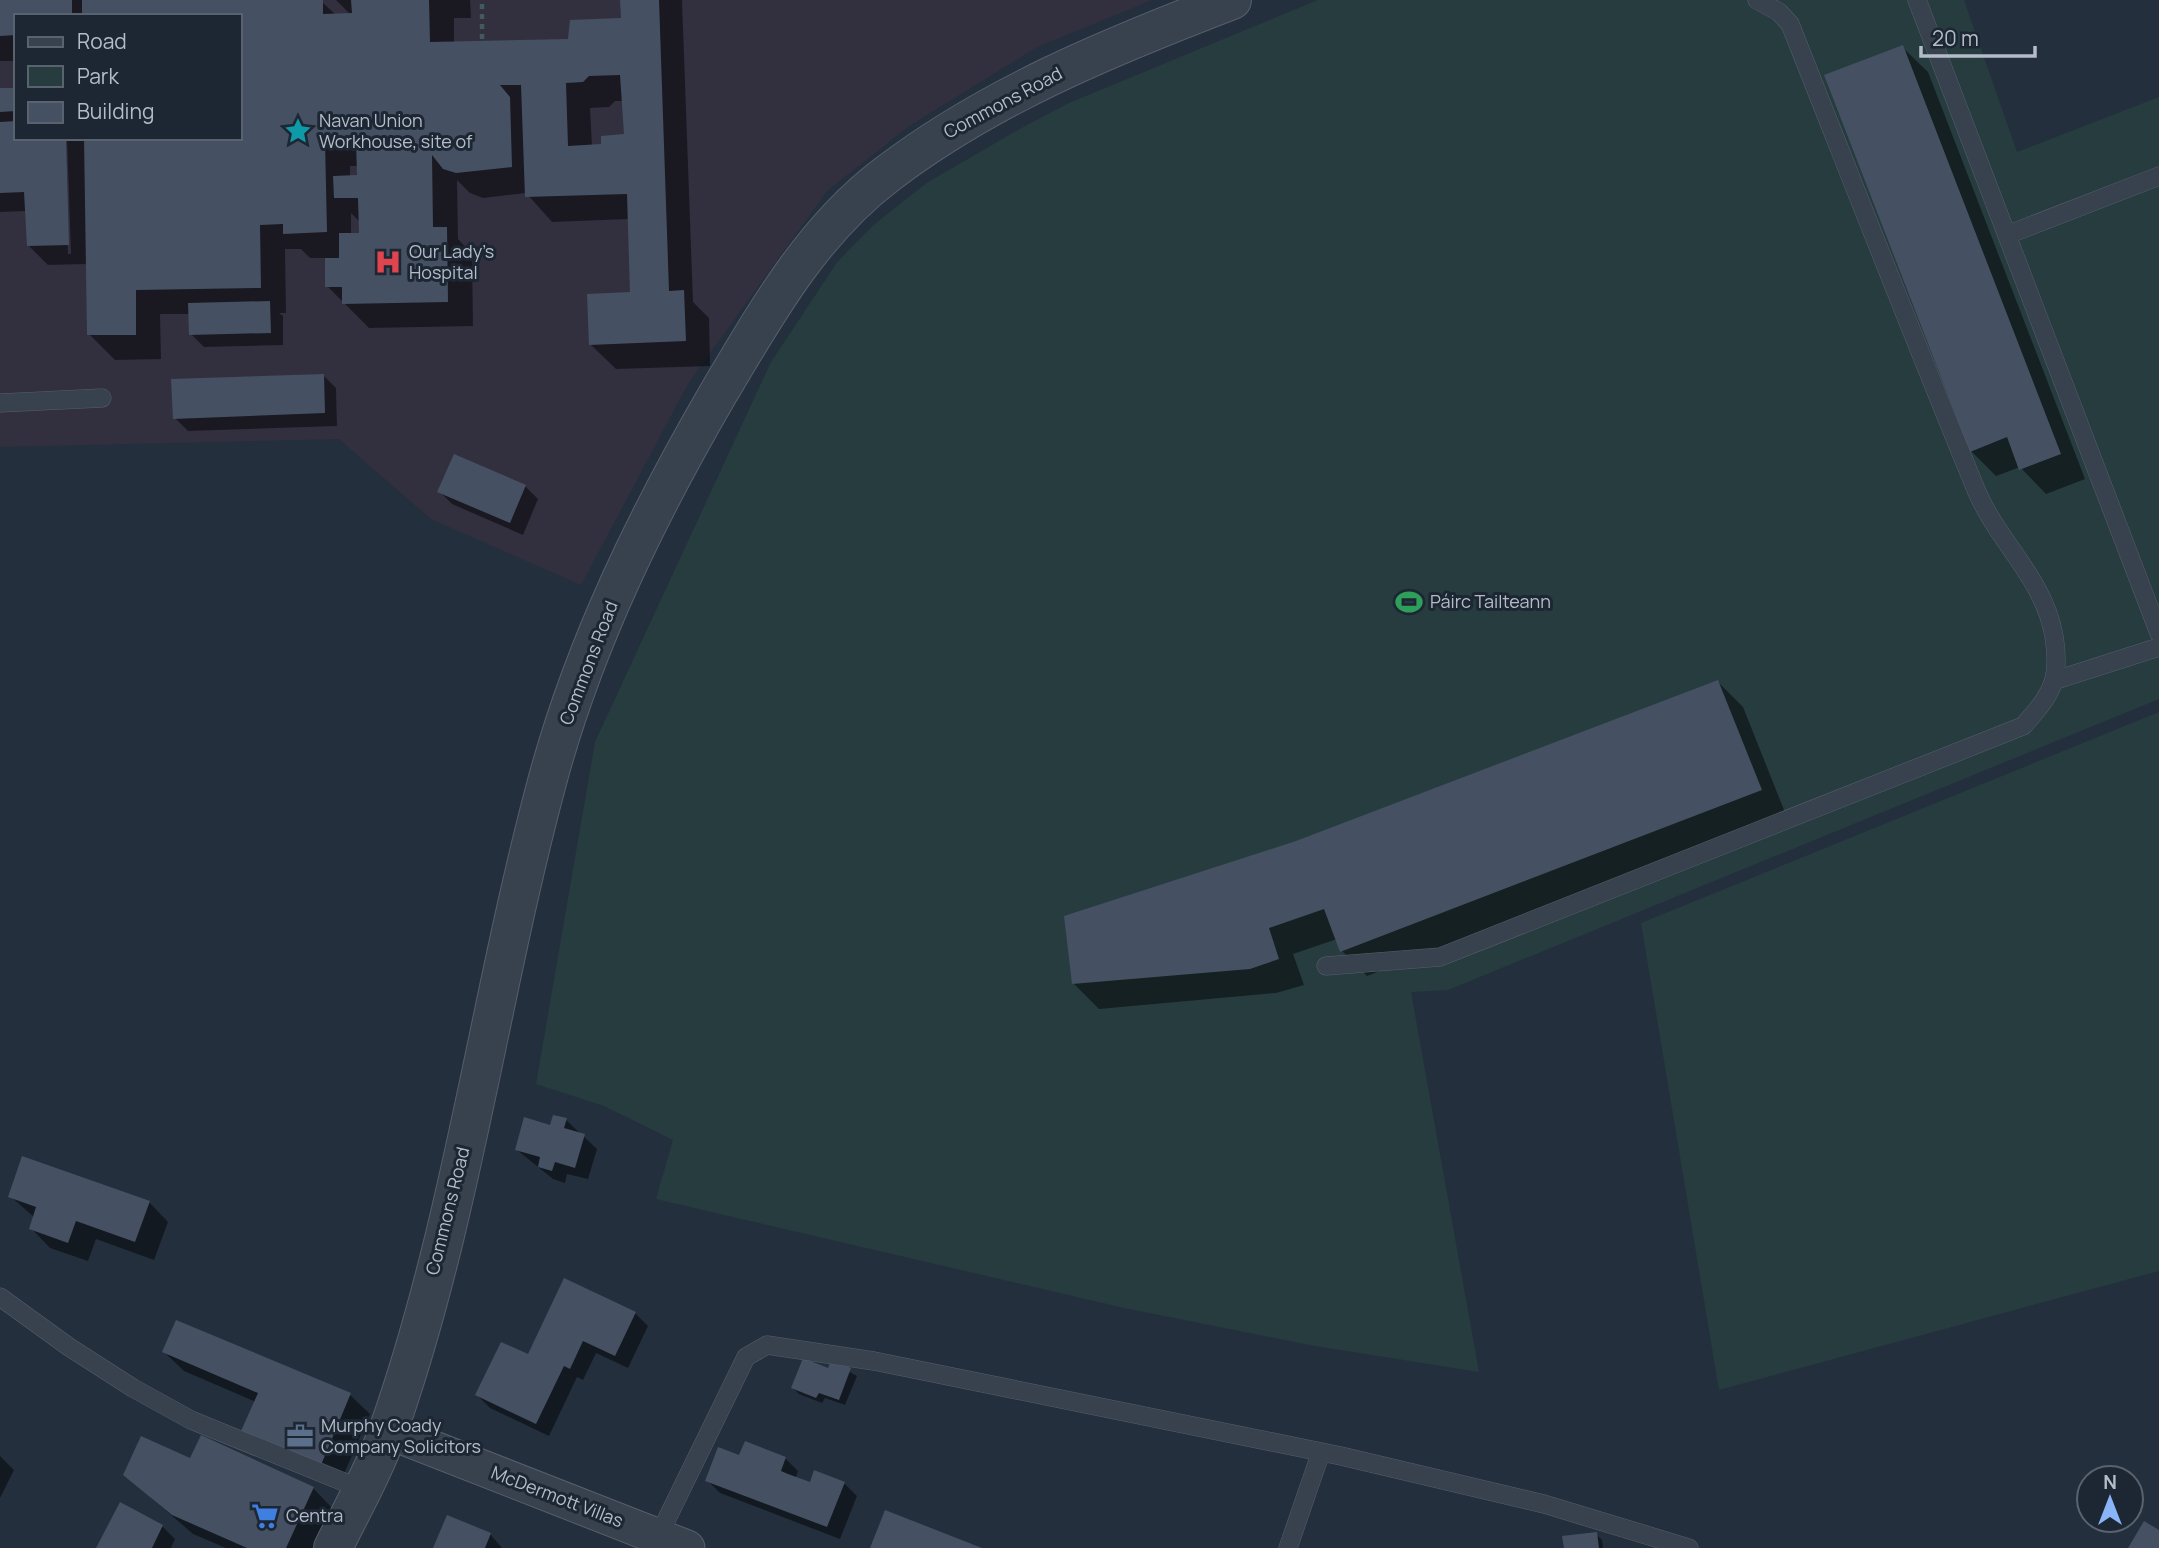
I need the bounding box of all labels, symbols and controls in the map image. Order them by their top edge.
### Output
legend [14,14,242,140]
scale bar [1921,14,2035,58]
text: 20 m [1932,24,1979,52]
text: Road [77,27,127,55]
street label: Commons Road [939,61,1066,143]
text: Park [77,62,119,90]
text: Building [77,97,154,125]
place label: Navan Union Workhouse, site of [319,108,473,153]
place icon: Navan Union Workhouse, site of [283,116,313,146]
place label: Our Lady’s Hospital [409,239,494,284]
hospital icon: Our Lady’s Hospital [373,247,403,277]
sports icon: Páirc Tailteann [1394,587,1424,617]
place label: Páirc Tailteann [1430,589,1551,613]
street label: Commons Road [553,597,623,728]
street label: Commons Road [420,1144,475,1277]
place label: Murphy Coady Company Solicitors [321,1413,481,1458]
office icon: Murphy Coady Company Solicitors [285,1421,315,1451]
street label: McDermott Villas [488,1460,627,1532]
north arrow [2075,1464,2145,1534]
text: N [2103,1469,2117,1495]
supermarket icon: Centra [250,1501,280,1531]
place label: Centra [286,1503,343,1527]

